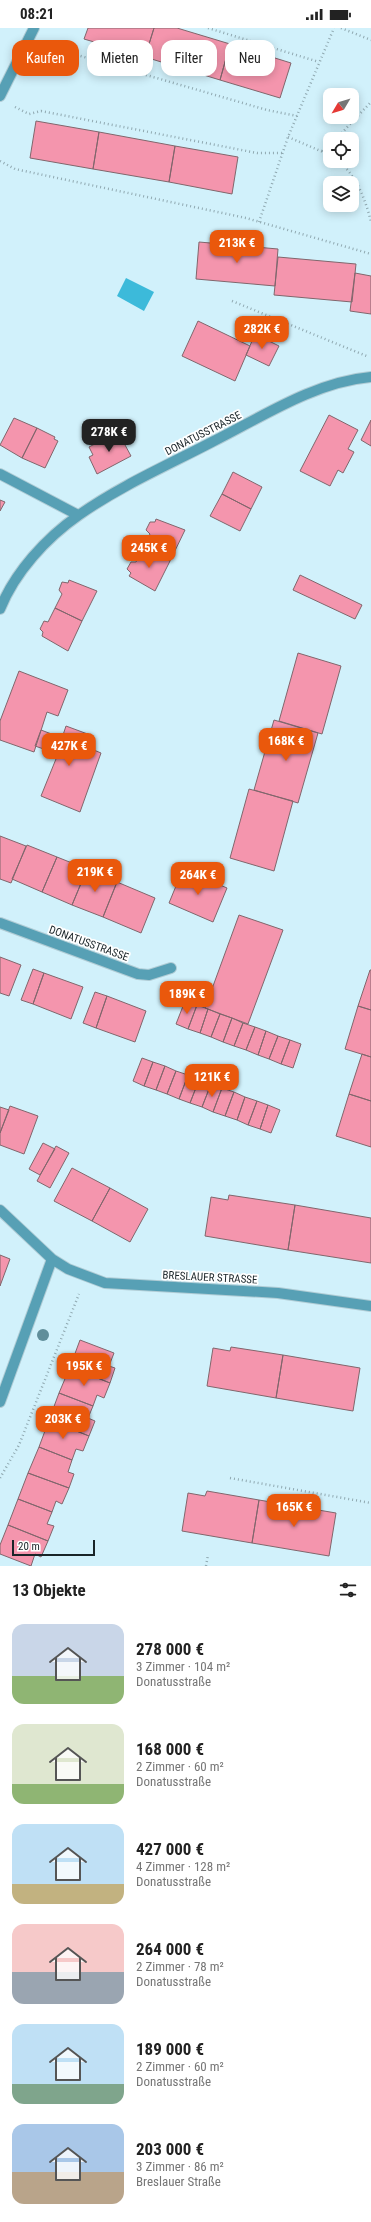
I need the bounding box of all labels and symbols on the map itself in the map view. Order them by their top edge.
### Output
north arrow [323,88,359,124]
pin: 213K € [204,230,270,264]
pin: 282K € [229,316,295,350]
street label: DONATUSSTRASSE [163,408,244,458]
pin: 278K € [76,419,142,453]
pin: 245K € [116,535,182,569]
pin: 168K € [253,728,319,762]
pin: 427K € [36,733,102,767]
pin: 219K € [62,859,128,893]
pin: 264K € [165,862,231,896]
street label: DONATUSSTRASSE [47,923,131,964]
pin: 189K € [154,981,220,1015]
pin: 121K € [179,1064,245,1098]
street label: BRESLAUER STRASSE [162,1269,258,1287]
pin: 195K € [51,1353,117,1387]
pin: 203K € [30,1406,96,1440]
pin: 165K € [261,1494,327,1528]
scale bar [12,1538,95,1557]

